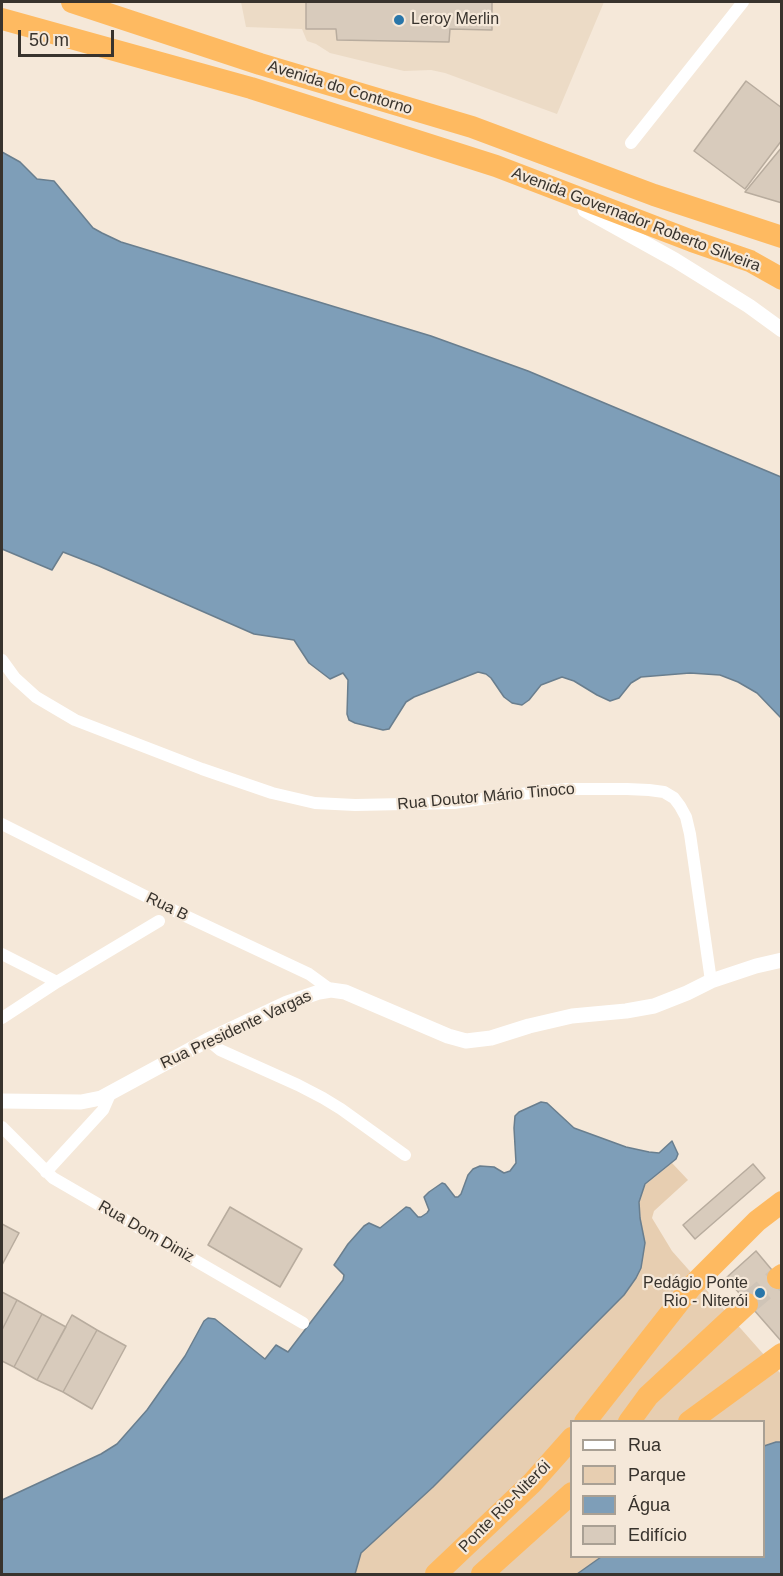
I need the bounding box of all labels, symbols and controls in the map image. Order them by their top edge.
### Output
place label: Leroy Merlin [411,10,499,30]
marker: Leroy Merlin [392,13,406,27]
scale bar [21,18,117,56]
text: 50 m [29,30,69,50]
street label: Avenida do Contorno [265,57,415,119]
street label: Avenida Governador Roberto Silveira [509,164,763,276]
street label: Rua Doutor Mário Tinoco [396,780,576,814]
street label: Rua B [143,889,191,925]
street label: Rua Presidente Vargas [158,987,314,1073]
street label: Rua Dom Diniz [95,1197,197,1267]
place label: Pedágio Ponte Rio - Niterói [643,1274,748,1312]
marker: Pedágio Ponte Rio - Niterói [753,1286,767,1300]
legend [570,1420,765,1558]
text: Rua [628,1435,661,1455]
street label: Ponte Rio-Niterói [455,1457,555,1557]
text: Parque [628,1465,686,1485]
text: Água [628,1495,670,1515]
text: Edifício [628,1525,687,1545]

